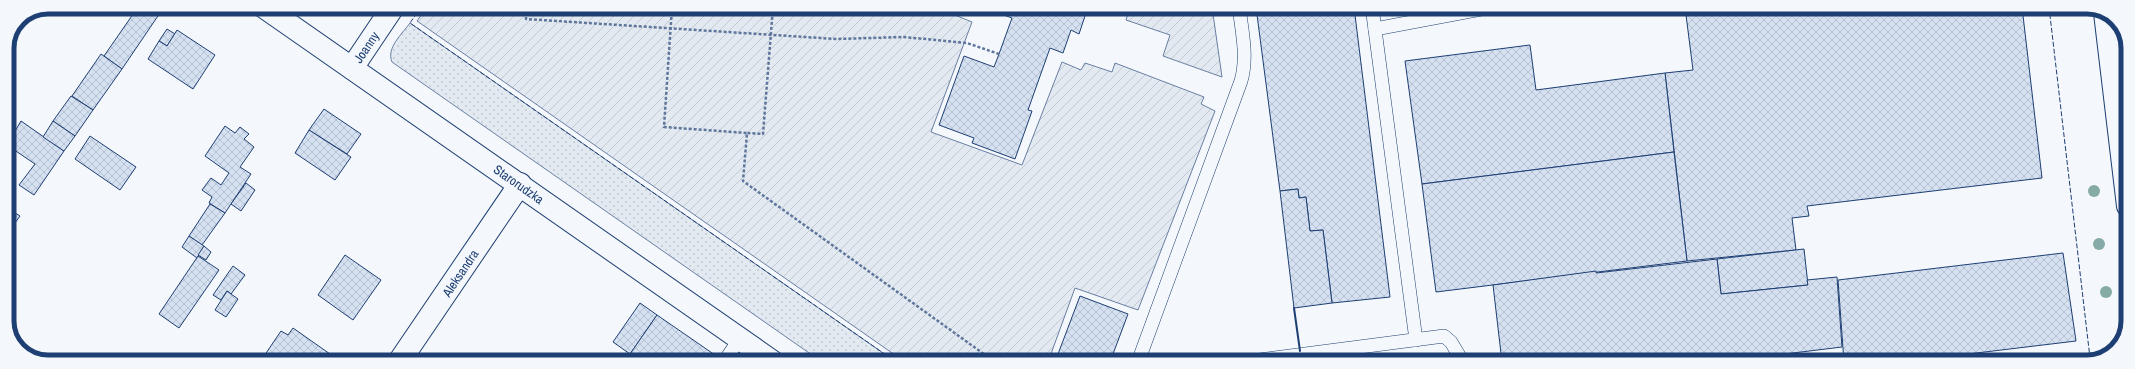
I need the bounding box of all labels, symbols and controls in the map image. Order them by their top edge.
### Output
street label: Joanny [350,28,383,66]
street label: Starorudzka [490,161,547,208]
street label: Aleksandra [438,246,482,301]

